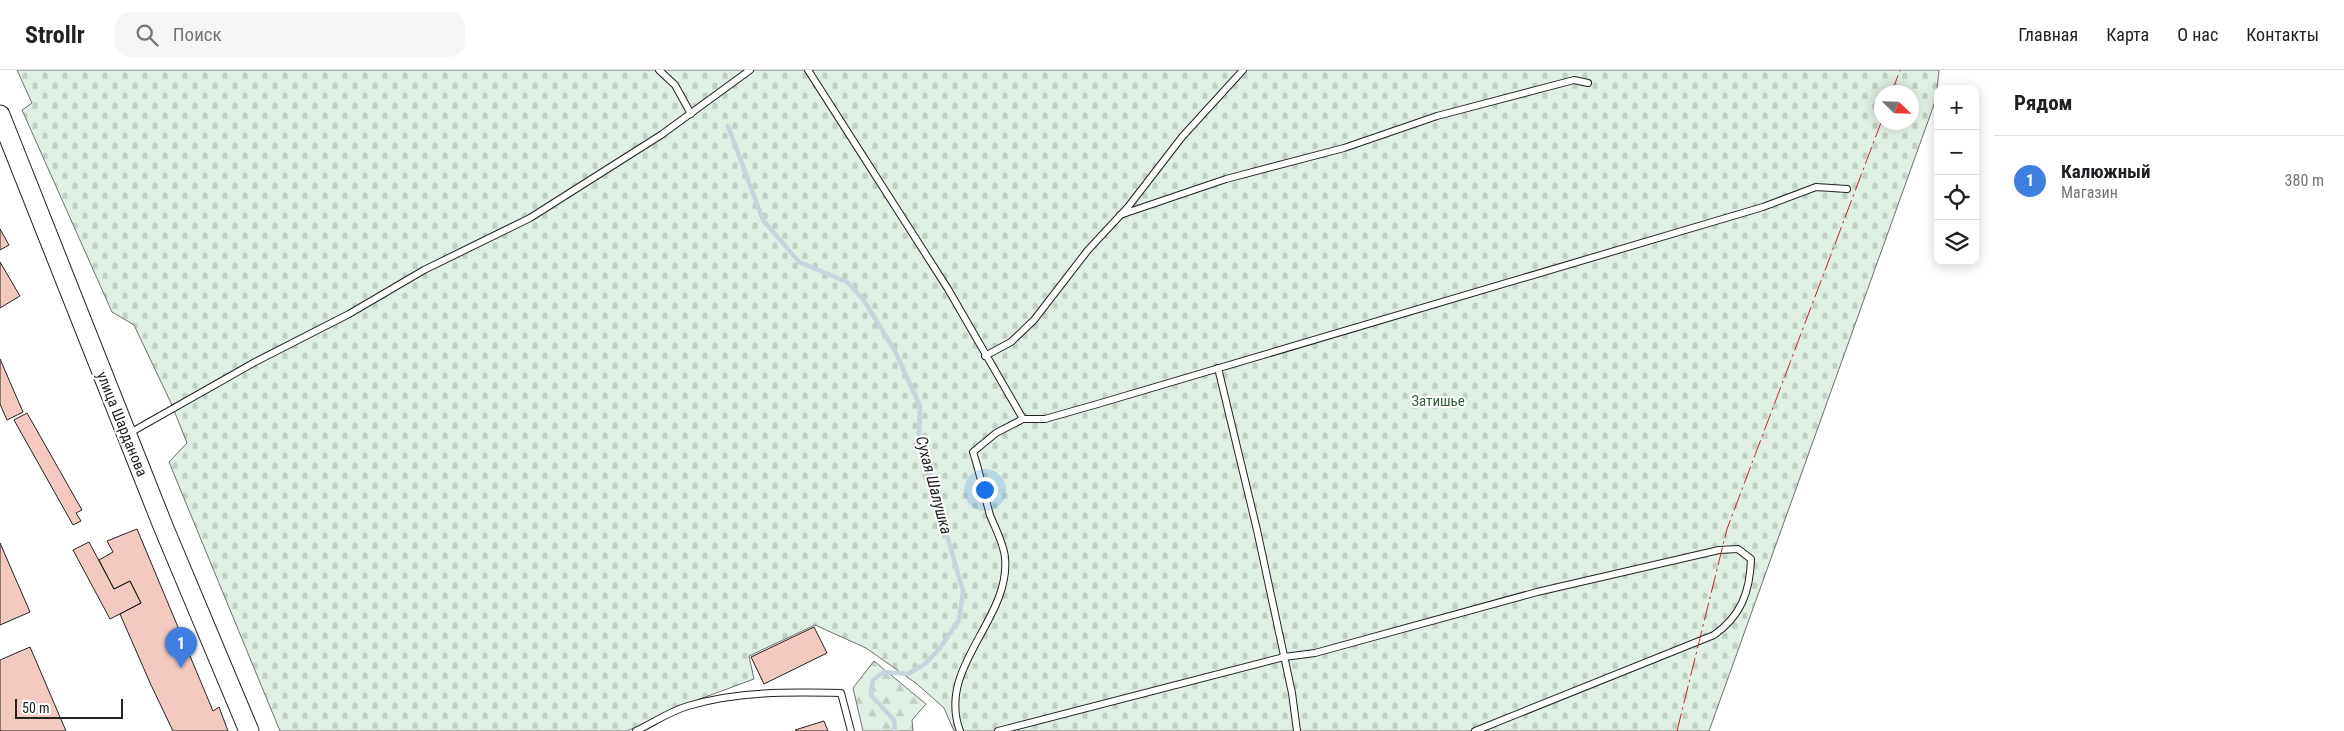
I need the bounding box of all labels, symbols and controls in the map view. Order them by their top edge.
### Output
search box [115,12,465,57]
text: Strollr [25,21,85,49]
icon: search [133,21,161,49]
text: Поиск [173,23,222,46]
text: Главная [2018,24,2078,45]
text: Карта [2106,24,2149,45]
text: О нас [2177,24,2218,45]
text: Контакты [2246,24,2319,45]
north arrow [1874,85,1919,130]
map controls [1934,85,1979,265]
button: + [1934,85,1979,130]
text: Рядом [2014,91,2073,115]
button: − [1934,130,1979,175]
text: Калюжный [2061,160,2151,183]
text: 1 [2026,171,2034,190]
text: 380 m [2285,171,2324,190]
button: locate [1934,175,1979,220]
text: Магазин [2061,183,2118,202]
button: layers [1934,220,1979,265]
street label: улица Шарданова [93,369,151,479]
park label: Затишье [1411,392,1465,410]
water label: Сухая Шалушка [912,434,956,536]
your location [972,477,998,503]
pin: 1 [165,627,197,668]
scale bar [15,696,122,719]
text: 50 m [22,700,50,716]

